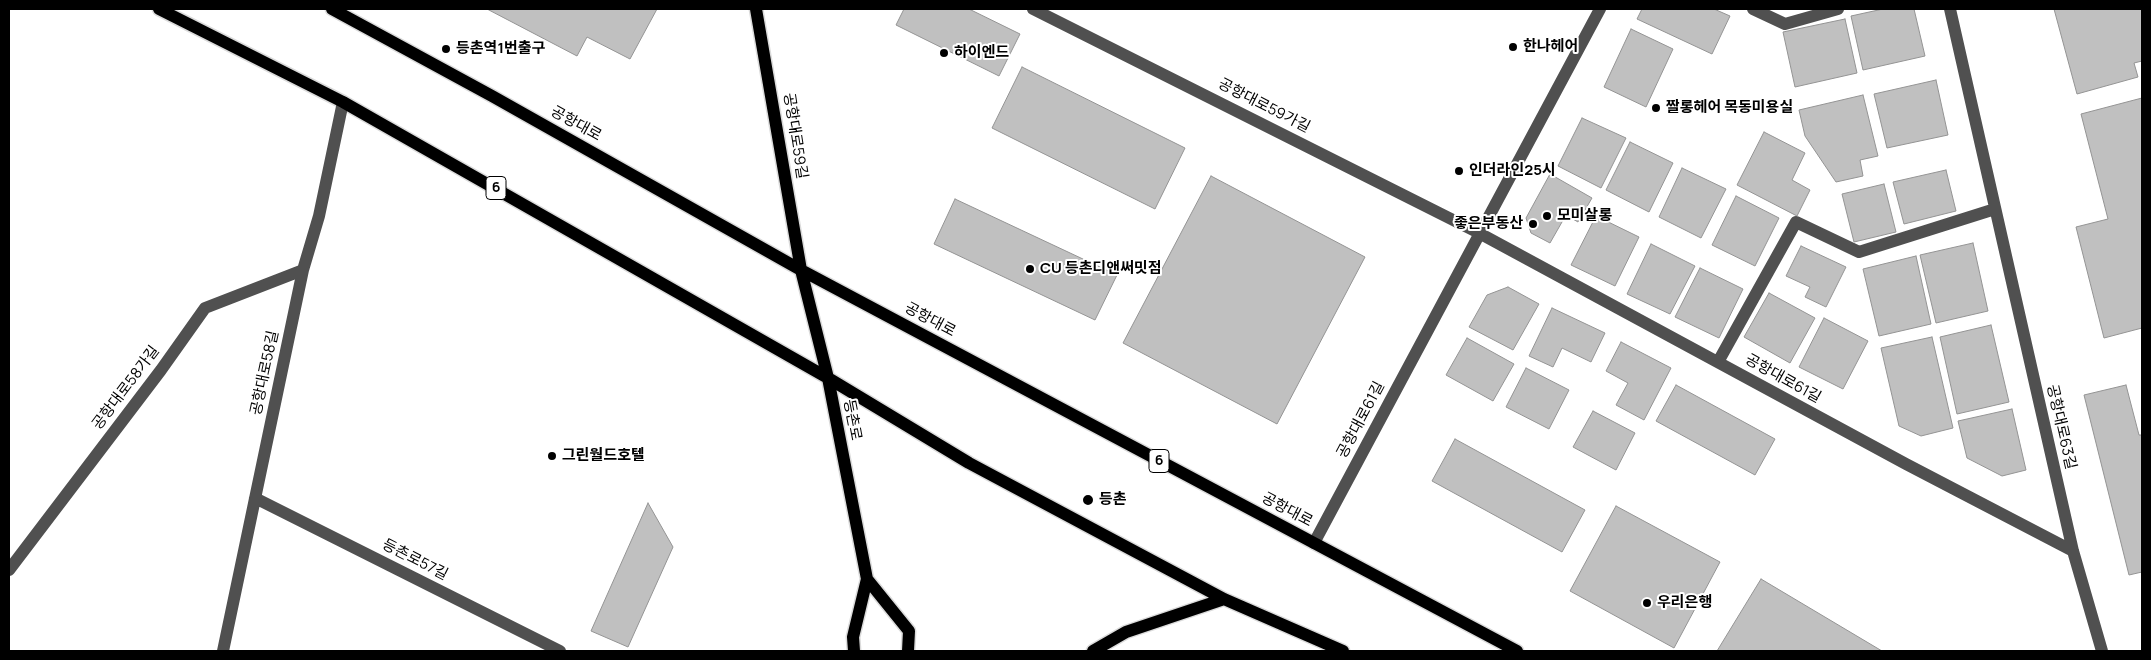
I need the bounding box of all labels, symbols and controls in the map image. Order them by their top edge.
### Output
place label: 한나헤어 [1523,38,1578,56]
place label: 등촌역1번출구 [456,40,545,58]
marker: 한나헤어 [1507,41,1519,53]
marker: 등촌역1번출구 [440,43,452,55]
place label: 하이엔드 [954,44,1009,62]
marker: 하이엔드 [938,47,950,59]
street label: 공항대로59가길 [1215,75,1313,137]
street label: 공항대로59길 [779,92,811,180]
place label: 짤롱헤어 목동미용실 [1666,99,1793,117]
marker: 짤롱헤어 목동미용실 [1650,102,1662,114]
street label: 공항대로 [547,103,605,145]
place label: 인더라인25시 [1469,162,1556,180]
marker: 인더라인25시 [1453,165,1465,177]
road number: 6 [486,177,506,200]
place label: 모미살롱 [1557,207,1612,225]
marker: 모미살롱 [1541,210,1553,222]
place label: 좋은부동산 [1454,215,1523,233]
marker: 좋은부동산 [1527,218,1539,230]
place label: CU 등촌디앤써밋점 [1040,260,1161,278]
marker: CU 등촌디앤써밋점 [1024,263,1036,275]
street label: 공항대로 [901,299,959,341]
street label: 공항대로58길 [247,329,283,417]
street label: 공항대로58가길 [89,343,163,433]
street label: 공항대로61길 [1742,351,1824,407]
street label: 공항대로61길 [1333,379,1389,461]
street label: 공항대로63길 [2042,383,2080,471]
street label: 등촌로 [839,398,865,442]
place label: 그린월드호텔 [562,447,645,465]
marker: 그린월드호텔 [546,450,558,462]
road number: 6 [1149,450,1169,472]
street label: 공항대로 [1258,489,1316,531]
place label: 등촌 [1099,491,1127,509]
marker: 등촌 [1081,493,1095,507]
street label: 등촌로57길 [379,536,451,584]
place label: 우리은행 [1657,594,1712,612]
marker: 우리은행 [1641,597,1653,609]

